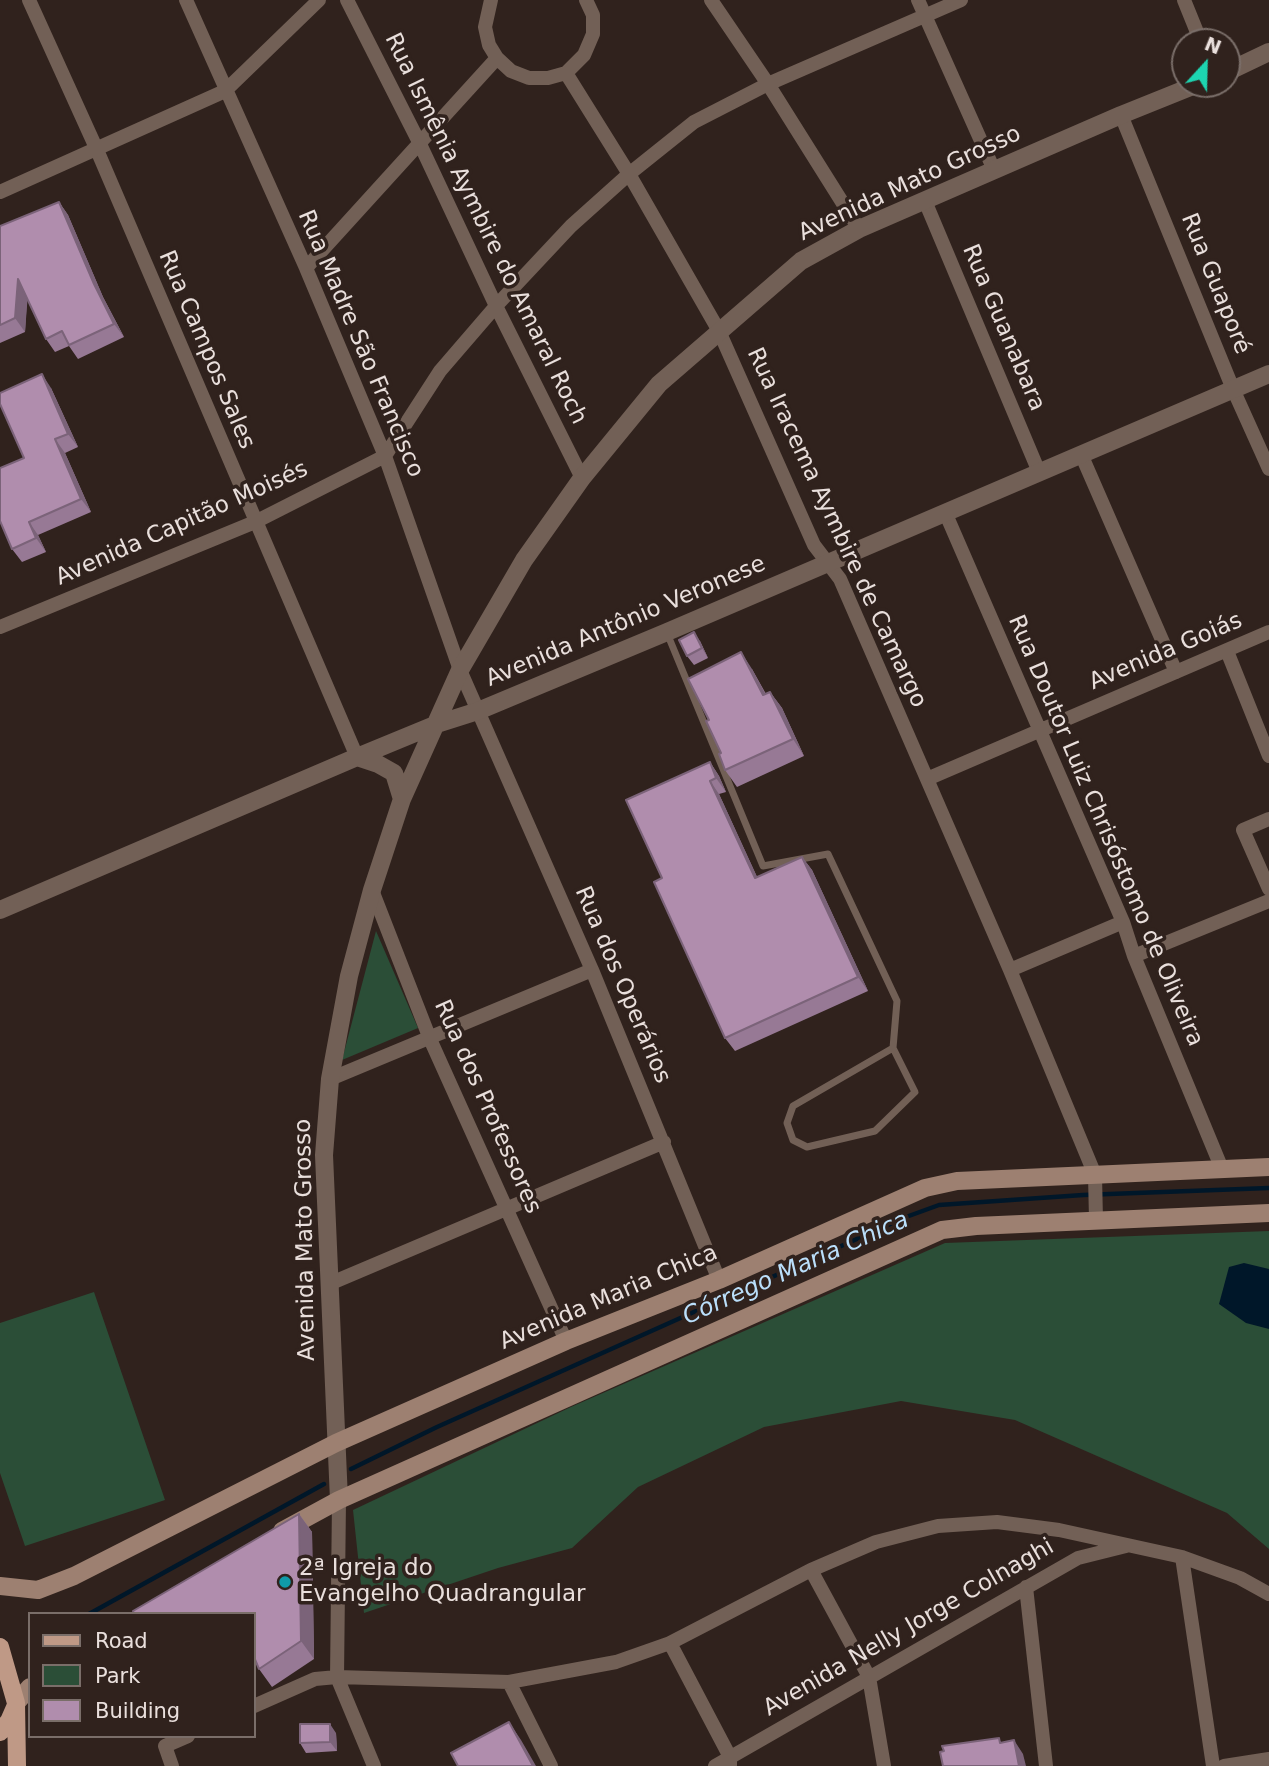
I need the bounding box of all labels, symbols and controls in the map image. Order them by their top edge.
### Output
north arrow [1171,28,1241,98]
street label: Rua Ismênia Aymbire do Amaral Roch [378,29,592,429]
text: N [1202,32,1225,59]
street label: Avenida Mato Grosso [794,120,1026,248]
street label: Rua Madre São Francisco [291,206,429,482]
street label: Rua Guaporé [1174,210,1256,358]
street label: Rua Guanabara [955,241,1051,415]
street label: Rua Campos Sales [152,247,260,453]
street label: Rua Iracema Aymbire de Camargo [740,344,932,712]
street label: Avenida Capitão Moisés [52,456,312,592]
street label: Avenida Antônio Veronese [482,551,770,693]
street label: Avenida Goiás [1085,607,1247,697]
street label: Rua Doutor Luiz Chrisóstomo de Oliveira [1001,611,1209,1051]
street label: Rua dos Operários [568,882,676,1088]
street label: Rua dos Professores [427,996,547,1218]
street label: Avenida Mato Grosso [290,1119,322,1361]
water label: Córrego Maria Chica [679,1206,913,1332]
street label: Avenida Maria Chica [496,1240,722,1356]
street label: Avenida Nelly Jorge Colnaghi [759,1533,1059,1723]
place label: 2ª Igreja do Evangelho Quadrangular [299,1555,586,1609]
marker: 2ª Igreja do Evangelho Quadrangular [277,1574,293,1590]
legend [28,1612,256,1738]
text: Road [95,1629,148,1653]
text: Park [95,1664,140,1688]
text: Building [95,1699,180,1723]

